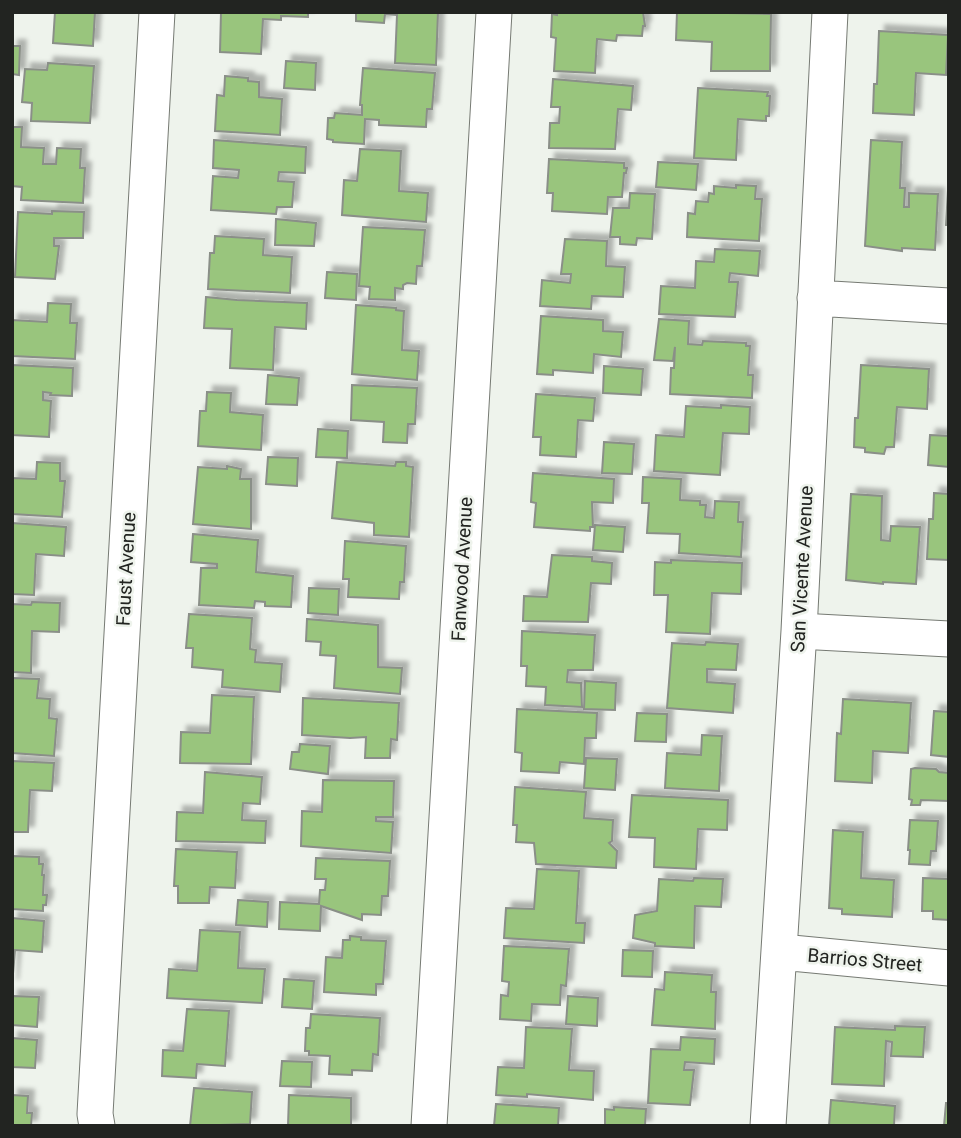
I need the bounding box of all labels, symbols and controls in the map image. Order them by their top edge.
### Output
street label: San Vicente Avenue [786,485,818,653]
street label: Fanwood Avenue [447,496,477,642]
street label: Faust Avenue [112,512,140,626]
street label: Barrios Street [807,944,923,976]

